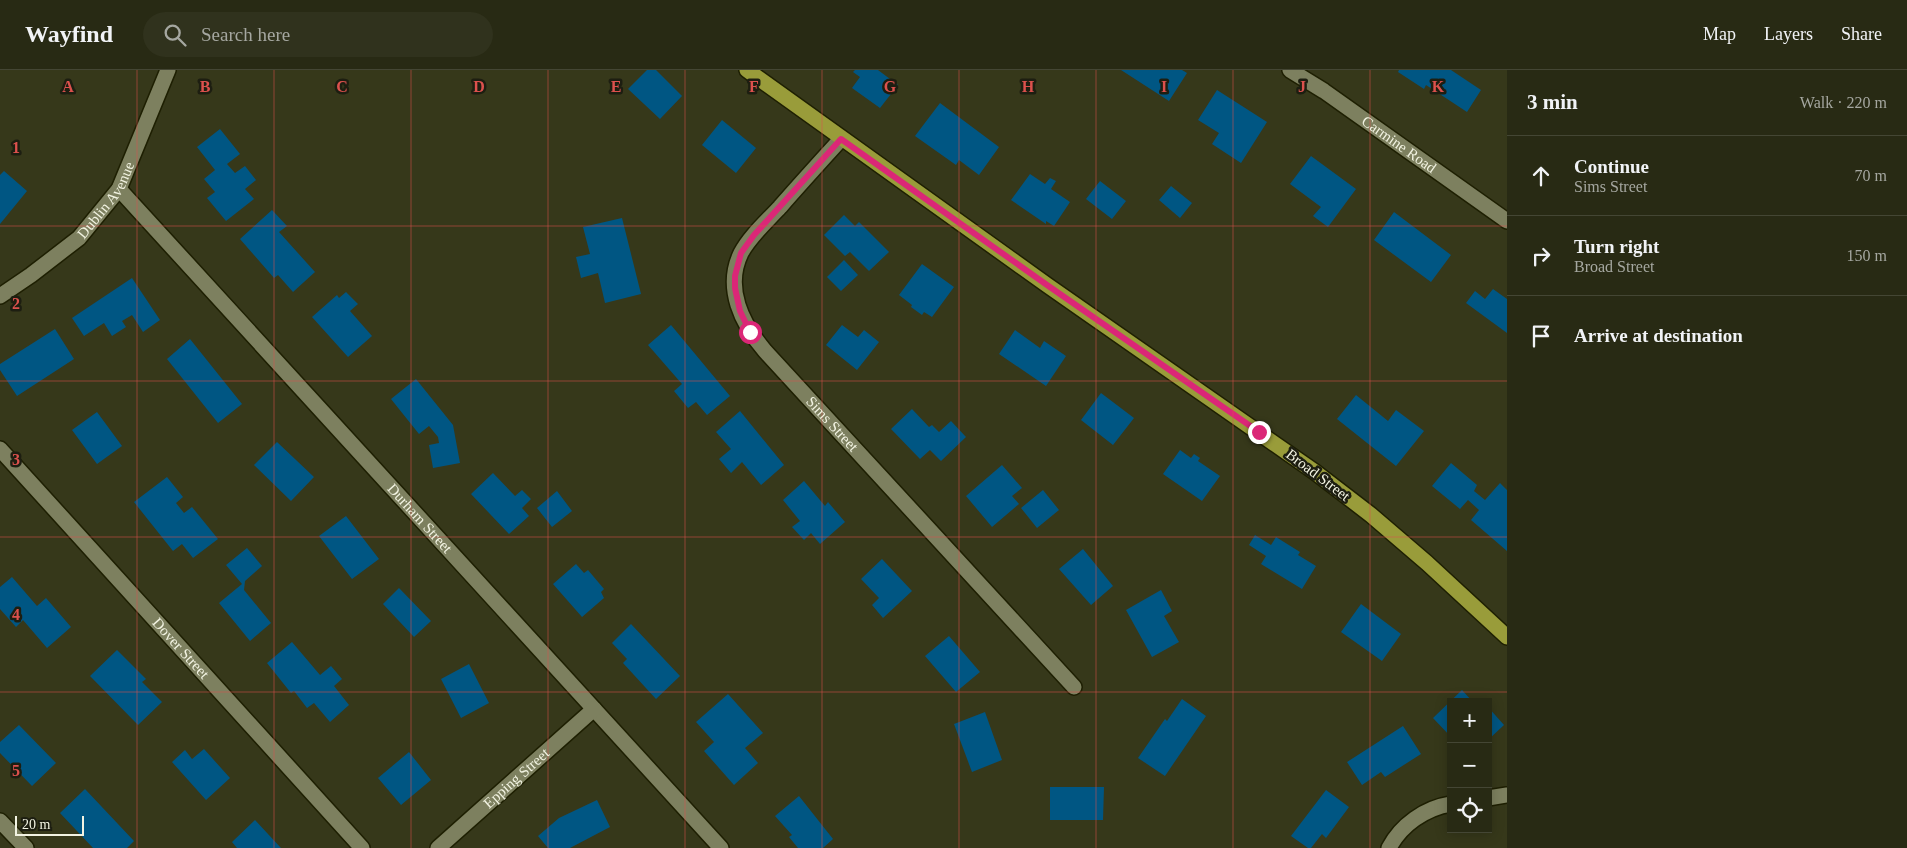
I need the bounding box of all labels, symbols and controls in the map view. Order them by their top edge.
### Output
search box [143,12,493,57]
text: Wayfind [25,21,113,47]
icon: search [161,21,189,49]
text: Search here [201,24,290,45]
text: Map [1703,24,1736,44]
text: Layers [1764,24,1813,44]
text: Share [1841,24,1882,44]
text: A [62,78,74,95]
text: B [200,78,211,95]
text: C [336,78,348,95]
text: D [473,78,485,95]
text: E [611,78,621,95]
text: F [749,78,759,95]
text: G [884,78,897,95]
text: H [1022,78,1035,95]
text: I [1161,78,1167,95]
text: J [1298,78,1306,95]
text: K [1432,78,1445,95]
text: 3 min [1527,90,1578,114]
text: Walk · 220 m [1800,94,1887,111]
street label: Carmine Road [1359,113,1440,176]
text: 1 [12,139,20,156]
text: Continue [1574,156,1649,177]
street label: Dublin Avenue [74,159,137,242]
icon: ahead [1527,162,1555,190]
text: 70 m [1855,167,1887,184]
text: Sims Street [1574,178,1647,195]
text: Turn right [1574,236,1659,257]
icon: right [1527,242,1555,270]
text: 150 m [1847,247,1887,264]
text: Broad Street [1574,258,1654,275]
text: 2 [12,295,20,312]
route start [739,321,762,344]
icon: arrive [1527,322,1555,350]
text: Arrive at destination [1574,325,1743,346]
street label: Sims Street [803,393,862,455]
route end [1248,421,1271,444]
street label: Broad Street [1283,446,1354,505]
text: 3 [12,451,20,468]
street label: Durham Street [384,480,456,557]
text: 4 [12,606,20,623]
street label: Dover Street [149,615,213,682]
map controls [1447,698,1492,833]
button: + [1447,698,1492,743]
button: − [1447,743,1492,788]
street label: Epping Street [480,744,553,811]
text: 5 [12,762,20,779]
button: locate [1447,788,1492,833]
scale bar [15,813,84,836]
text: 20 m [22,817,50,832]

